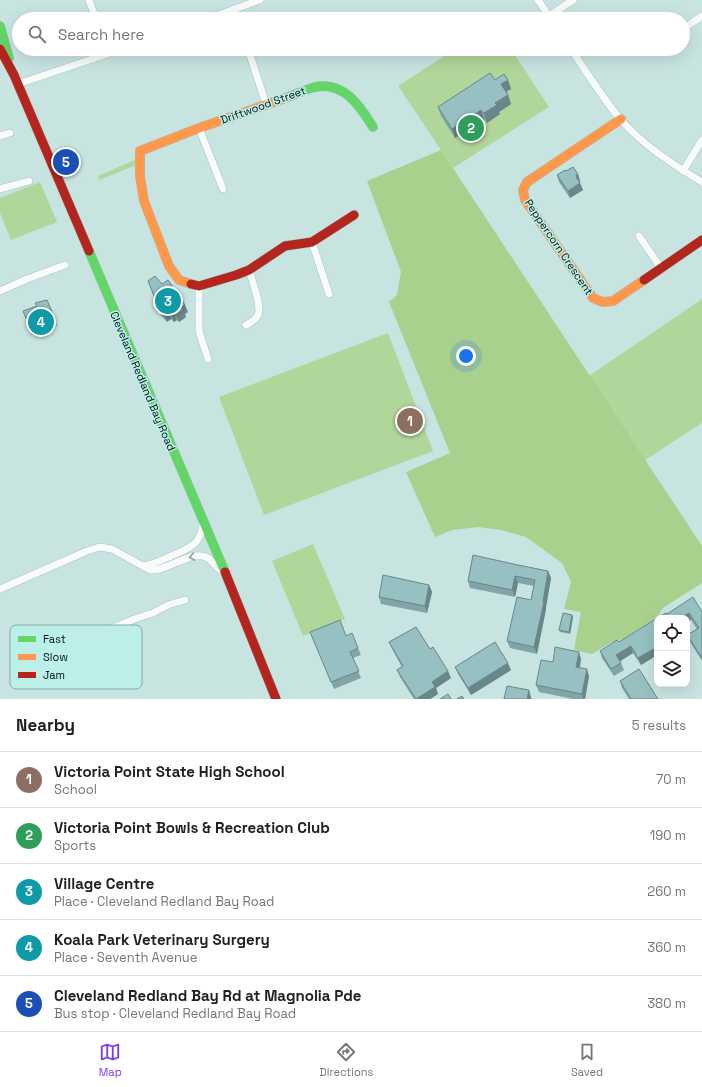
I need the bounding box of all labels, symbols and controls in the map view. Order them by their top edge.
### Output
search box [12,12,690,56]
icon: search [26,23,48,45]
text: Search here [58,25,144,44]
street label: Driftwood Street [218,83,308,127]
pin: 2 [458,113,484,143]
pin: 5 [53,147,79,177]
street label: Peppercorn Crescent [522,196,596,298]
pin: 3 [155,286,181,316]
pin: 4 [28,307,54,337]
street label: Cleveland Redland Bay Road [107,309,179,453]
your location [456,346,476,366]
pin: 1 [397,406,423,436]
one-way arrow [189,553,195,561]
map controls [654,615,690,687]
button: locate [654,615,690,651]
legend [10,625,142,689]
text: Fast [43,632,66,646]
text: Slow [43,650,68,664]
button: layers [654,651,690,687]
text: Jam [43,668,65,682]
text: Nearby [16,714,75,736]
text: 5 results [632,717,686,734]
text: Victoria Point State High School [54,762,285,781]
text: 1 [26,771,32,788]
text: 70 m [656,771,686,788]
text: School [54,781,97,798]
text: Victoria Point Bowls & Recreation Club [54,818,330,837]
text: 2 [25,827,33,844]
text: 190 m [650,827,686,844]
text: Sports [54,837,96,854]
text: Village Centre [54,874,154,893]
text: 3 [25,883,33,900]
text: 260 m [647,883,686,900]
text: Place · Cleveland Redland Bay Road [54,893,274,910]
text: Koala Park Veterinary Surgery [54,930,270,949]
text: 4 [25,939,33,956]
text: 360 m [647,939,686,956]
text: Place · Seventh Avenue [54,949,198,966]
text: Cleveland Redland Bay Rd at Magnolia Pde [54,986,361,1005]
text: 5 [25,995,33,1012]
text: 380 m [647,995,686,1012]
text: Bus stop · Cleveland Redland Bay Road [54,1005,296,1022]
tab: Map [99,1041,122,1079]
tab: Directions [319,1041,373,1079]
tab: Saved [571,1041,603,1079]

